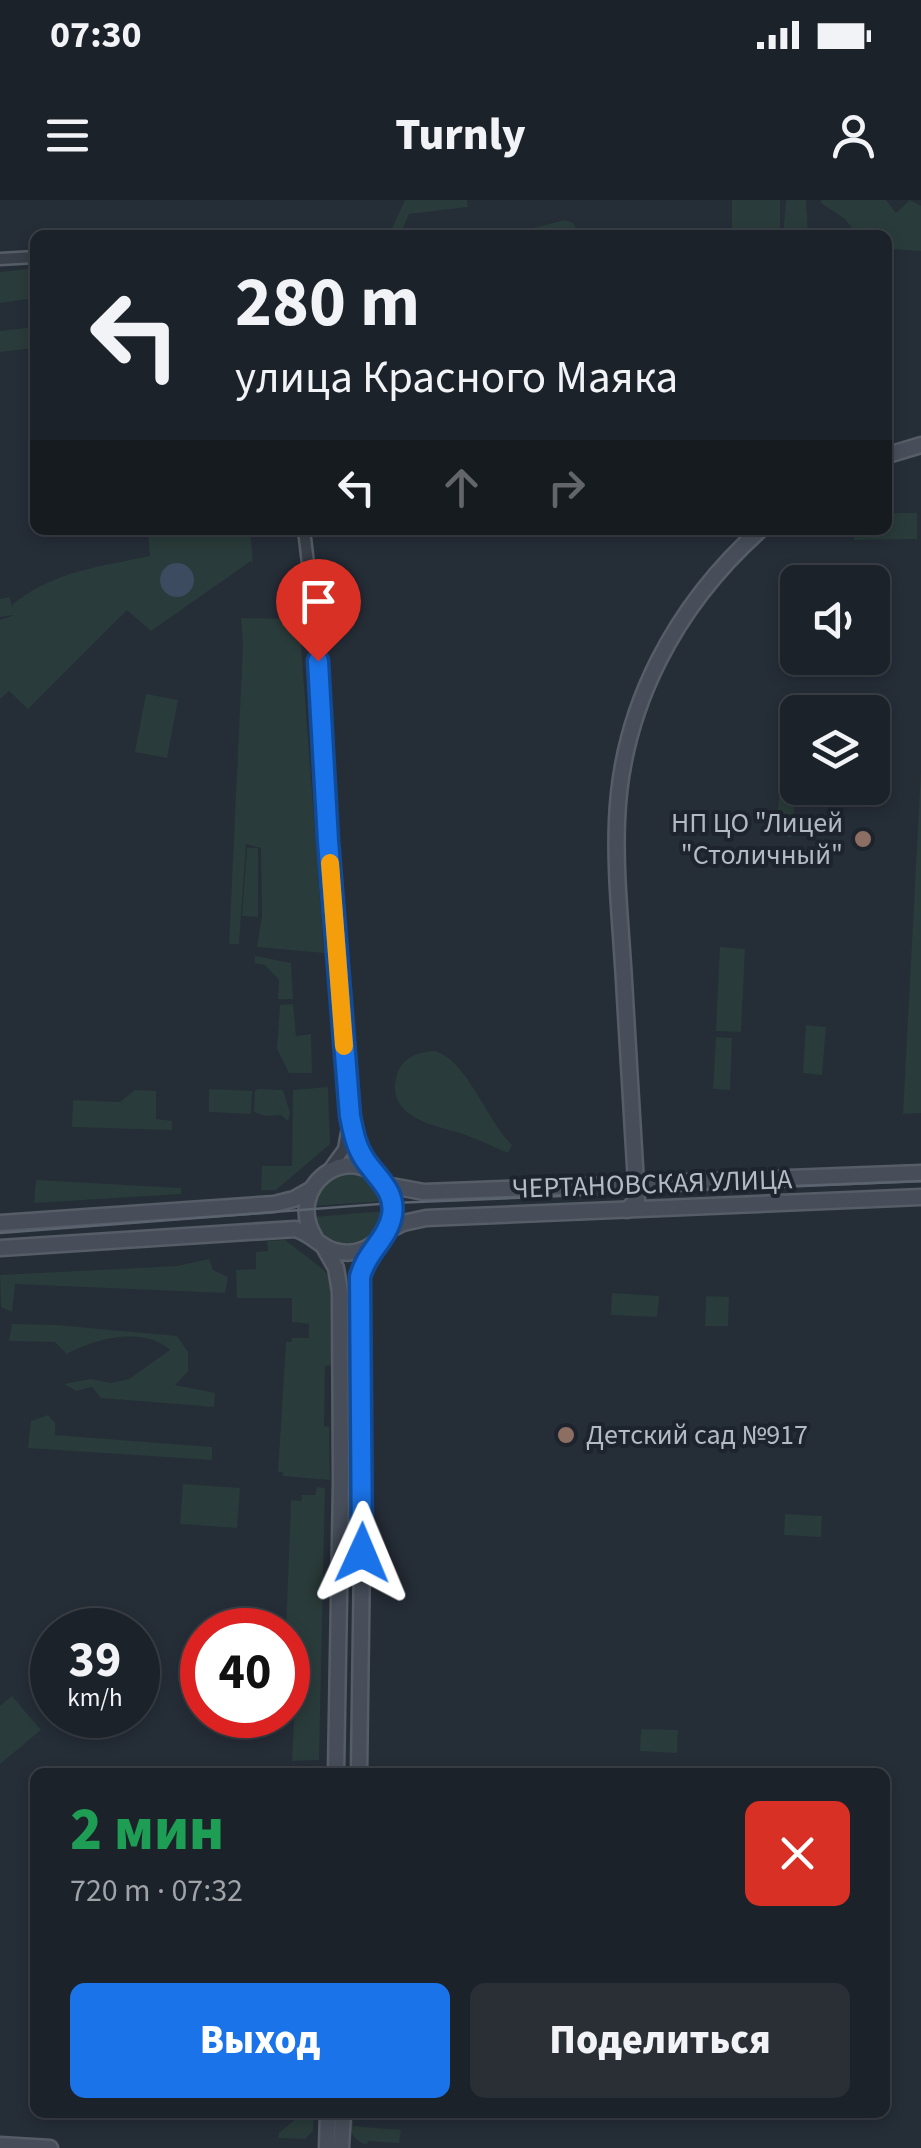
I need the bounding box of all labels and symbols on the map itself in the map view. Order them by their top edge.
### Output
pin [276,559,361,662]
place label: НП ЦО "Лицей "Столичный" [671,803,843,875]
marker: НП ЦО "Лицей "Столичный" [852,828,874,850]
street label: ЧЕРТАНОВСКАЯ УЛИЦА [511,1159,794,1209]
place label: Детский сад №917 [586,1415,808,1455]
marker: Детский сад №917 [555,1424,577,1446]
position arrow [310,1501,414,1605]
speed limit sign: 40 [180,1608,310,1738]

